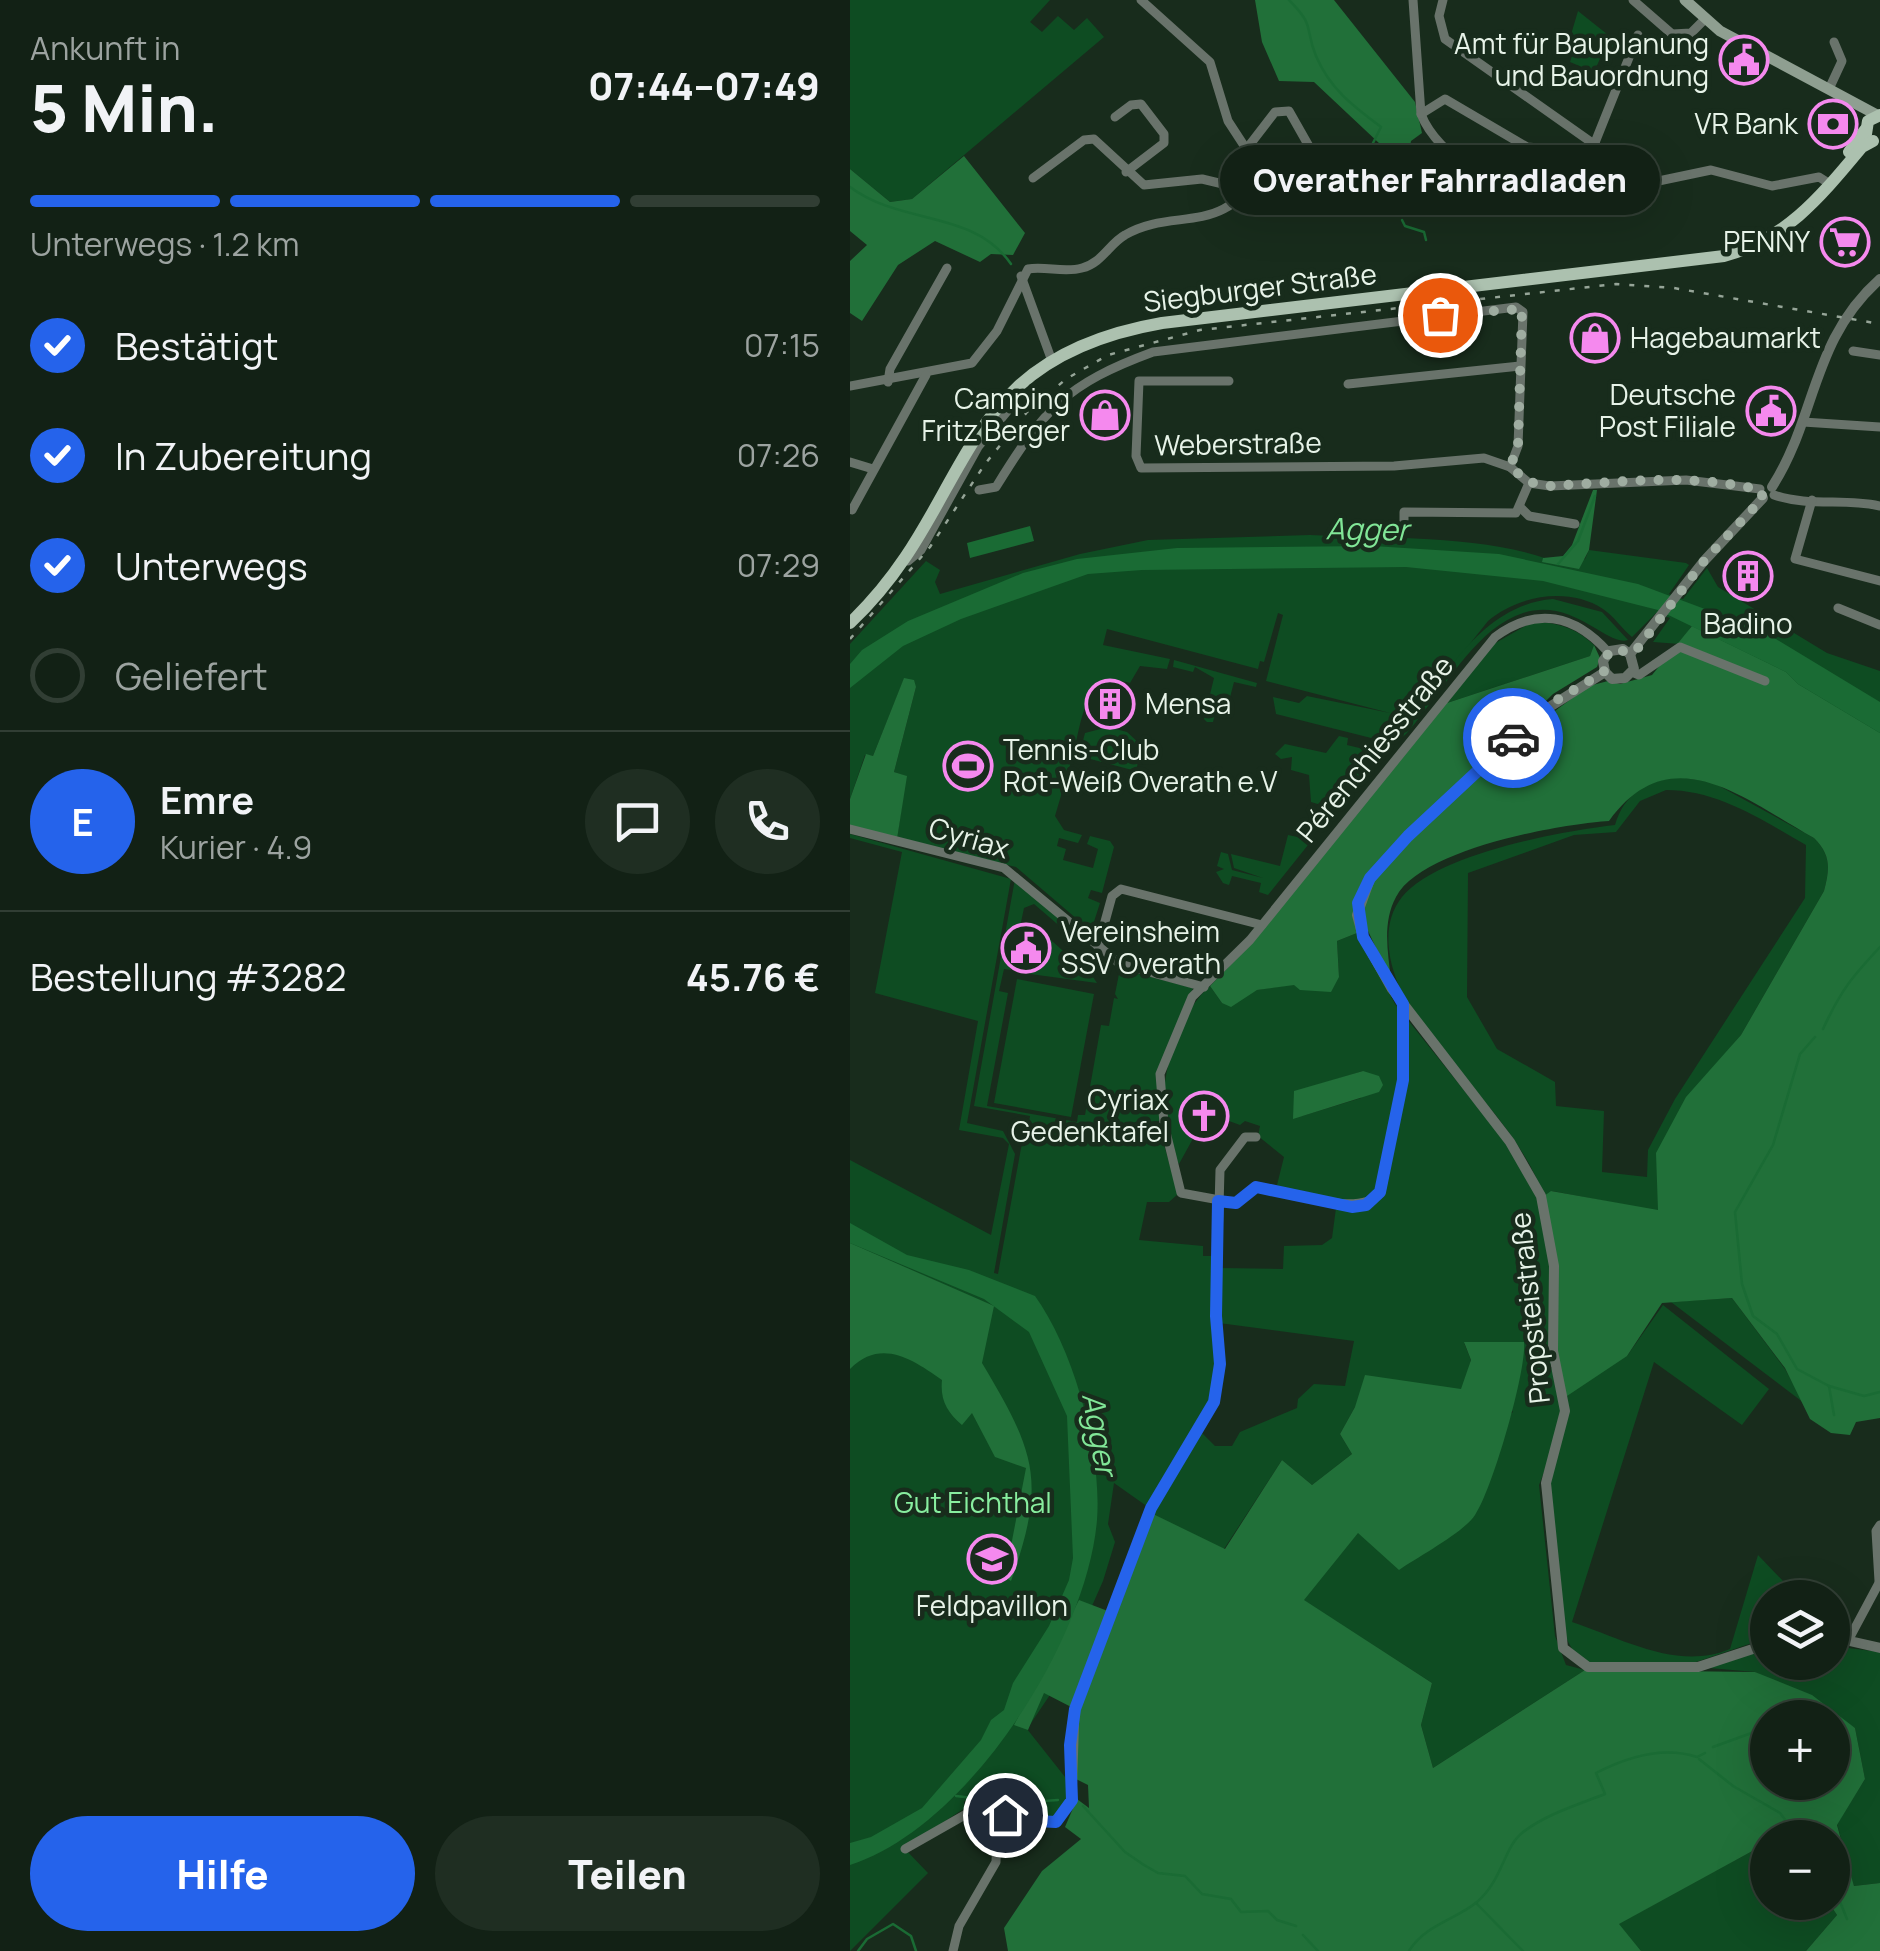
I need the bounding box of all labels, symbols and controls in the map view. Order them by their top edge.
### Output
place label: Amt für Bauplanung und Bauordnung [1454,24,1709,94]
text: Ankunft in [30,26,180,70]
public building icon: Amt für Bauplanung und Bauordnung [1718,34,1770,86]
text: 07:44–07:49 [588,59,820,111]
text: 5 Min. [30,63,219,152]
bank icon: VR Bank [1807,98,1859,150]
place label: VR Bank [1695,104,1799,142]
callout: Overather Fahrradladen [1220,145,1660,215]
text: Overather Fahrradladen [1253,158,1627,202]
supermarket icon: PENNY [1819,216,1871,268]
text: Unterwegs · 1.2 km [30,222,299,266]
place label: PENNY [1723,222,1810,260]
street label: Siegburger Straße [1141,254,1379,320]
pin [1398,273,1483,358]
icon: bag [1413,288,1468,343]
shop icon: Hagebaumarkt [1569,312,1621,364]
icon: check [30,318,85,373]
place label: Hagebaumarkt [1630,318,1821,356]
text: Bestätigt [115,319,279,371]
text: 07:15 [744,323,820,367]
place label: Deutsche Post Filiale [1599,375,1736,445]
place label: Camping Fritz Berger [922,379,1070,449]
public building icon: Deutsche Post Filiale [1745,385,1797,437]
shop icon: Camping Fritz Berger [1079,389,1131,441]
street label: Weberstraße [1154,423,1322,463]
icon: check [30,428,85,483]
text: In Zubereitung [115,429,372,481]
text: 07:26 [737,433,820,477]
water label: Agger [1325,507,1413,550]
icon: check [30,538,85,593]
text: Unterwegs [115,539,308,591]
text: 07:29 [737,543,820,587]
building icon: Badino [1722,550,1774,602]
place label: Badino [1704,604,1792,642]
street label: Pérenchiesstraße [1287,647,1461,849]
text: Geliefert [115,649,268,701]
building icon: Mensa [1084,678,1136,730]
place label: Mensa [1145,684,1231,722]
courier [1463,688,1563,788]
icon: car [1486,711,1541,766]
place label: Tennis-Club Rot-Weiß Overath e.V [1003,730,1277,800]
sports icon: Tennis-Club Rot-Weiß Overath e.V [942,740,994,792]
button: chat [585,769,690,874]
button: phone [715,769,820,874]
text: Emre [160,773,254,825]
text: E [71,795,94,847]
street label: Cyriax [925,808,1014,867]
text: Kurier · 4.9 [160,825,312,869]
place label: Vereinsheim SSV Overath [1061,912,1221,982]
public building icon: Vereinsheim SSV Overath [1000,922,1052,974]
text: Bestellung #3282 [30,950,346,1002]
text: 45.76 € [686,950,820,1002]
place label: Cyriax Gedenktafel [1011,1080,1169,1150]
church icon: Cyriax Gedenktafel [1178,1090,1230,1142]
street label: Propsteistraße [1500,1211,1558,1406]
water label: Agger [1073,1389,1129,1482]
park label: Gut Eichthal [894,1483,1052,1521]
school or university icon: Feldpavillon [966,1533,1018,1585]
map controls [1750,1580,1850,1920]
button: layers [1750,1580,1850,1680]
place label: Feldpavillon [916,1586,1068,1624]
button: + [1750,1700,1850,1800]
pin [963,1773,1048,1858]
icon: home [978,1788,1033,1843]
button: Hilfe [30,1816,415,1931]
button: Teilen [435,1816,820,1931]
button: − [1750,1820,1850,1920]

